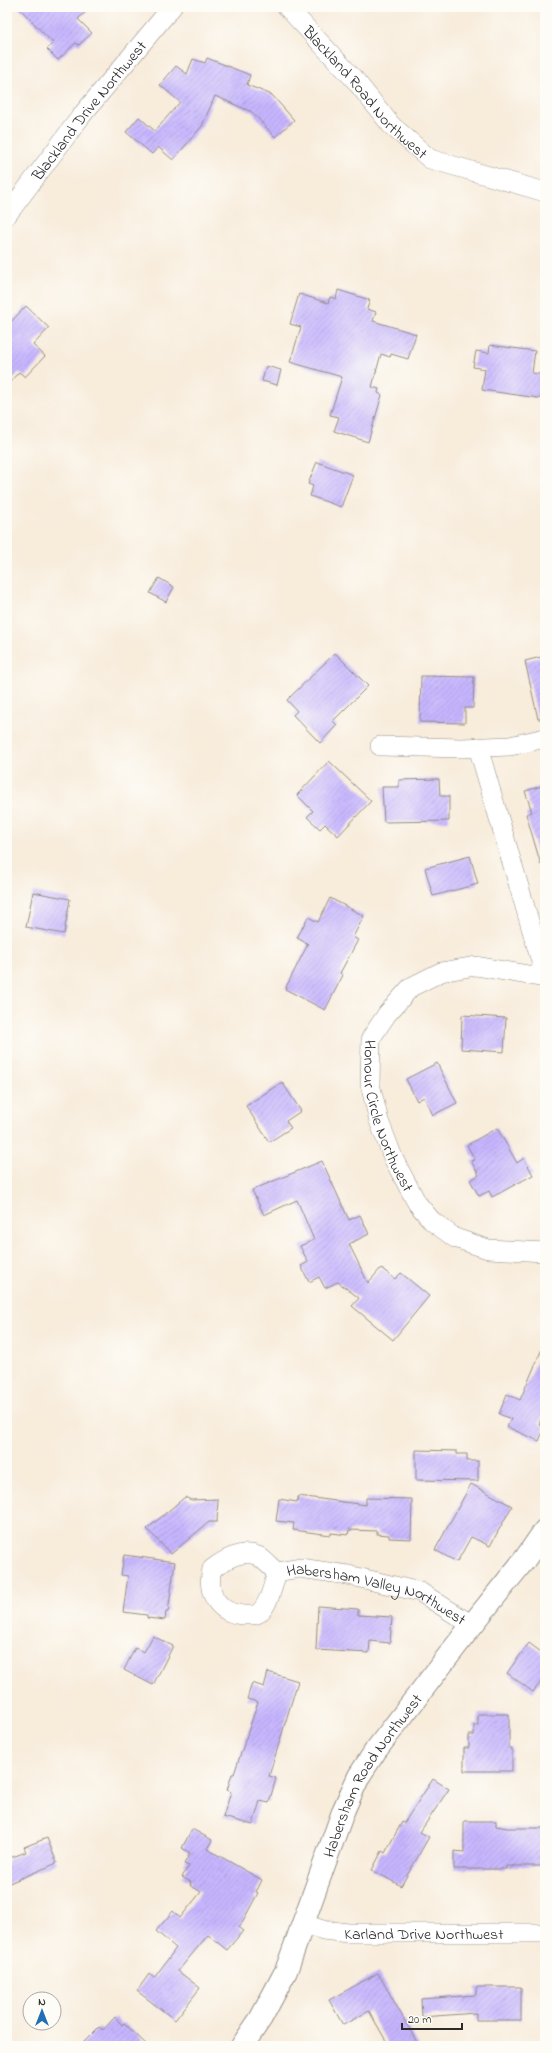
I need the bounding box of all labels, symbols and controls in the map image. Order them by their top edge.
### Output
street label: Blackland Road Northwest [296,20,433,166]
street label: Blackland Drive Northwest [26,35,154,187]
street label: Honour Circle Northwest [356,1040,419,1197]
street label: Habersham Valley Northwest [285,1557,471,1633]
street label: Habersham Road Northwest [318,1689,429,1861]
street label: Karland Drive Northwest [344,1923,504,1947]
north arrow [22,1991,62,2031]
text: N [38,1994,46,2010]
scale bar [402,2005,462,2031]
text: 20 m [408,2011,431,2029]

